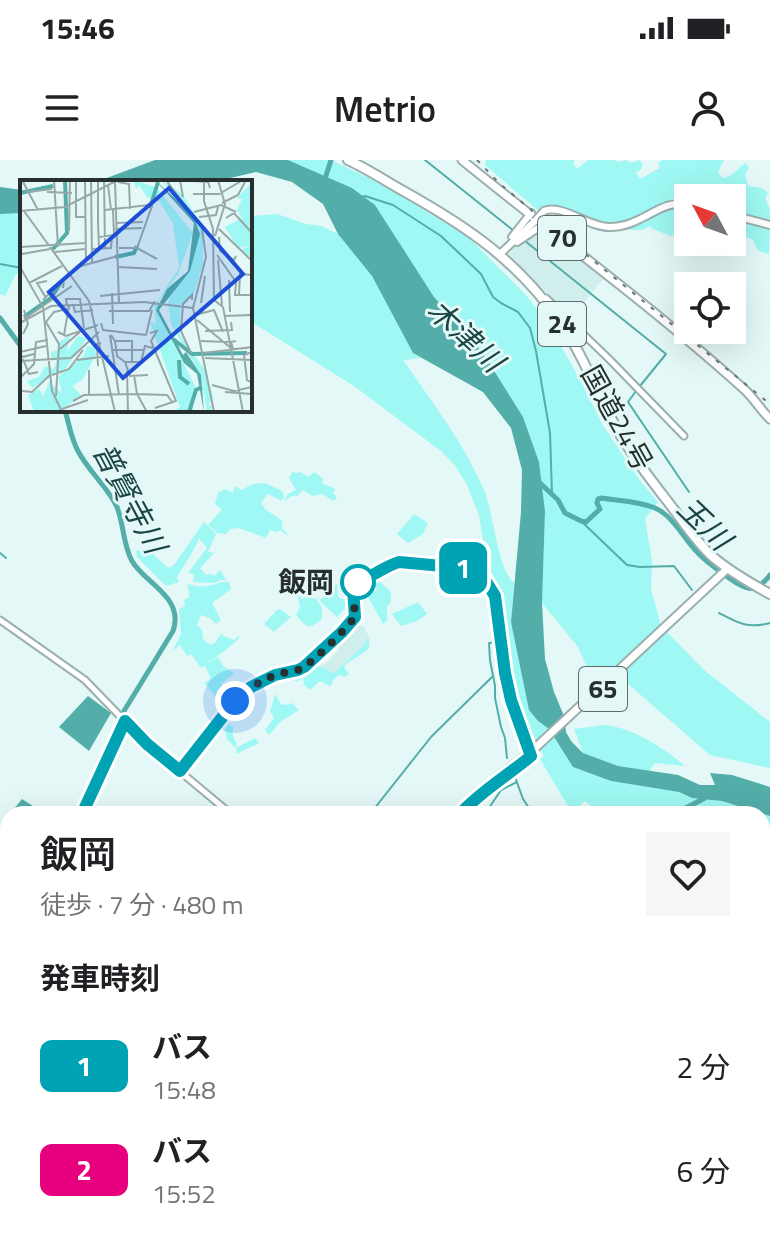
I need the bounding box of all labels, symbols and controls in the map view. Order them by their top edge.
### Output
text: 15:46 [40,5,115,51]
text: Metrio [334,81,436,136]
icon: menu [40,86,84,130]
icon: person [686,86,730,130]
inset map [20,180,252,412]
north arrow [674,184,746,256]
map controls [674,184,746,344]
road number: 70 [538,216,586,260]
button: locate [674,272,746,344]
water label: 木津川 [417,288,516,385]
road number: 24 [538,302,586,346]
street label: 国道24号 [571,357,664,479]
water label: 普賢寺川 [81,434,180,564]
water label: 玉川 [667,486,744,563]
line badge: 1 [437,542,489,594]
text: 1 [455,546,471,589]
place label: 飯岡 [278,560,334,603]
marker: 飯岡 [341,565,375,599]
road number: 65 [579,667,627,711]
your location [215,681,255,721]
text: 飯岡 [40,825,116,883]
button: heart [646,832,730,916]
text: 徒歩 · 7 分 · 480 m [40,885,244,924]
text: 発車時刻 [40,955,160,1001]
text: バス [152,1024,212,1070]
text: 1 [76,1044,92,1087]
text: 2 分 [677,1044,730,1090]
text: 15:48 [152,1070,216,1109]
text: バス [152,1128,212,1174]
text: 2 [76,1148,92,1191]
text: 6 分 [677,1148,730,1194]
text: 15:52 [152,1174,216,1213]

